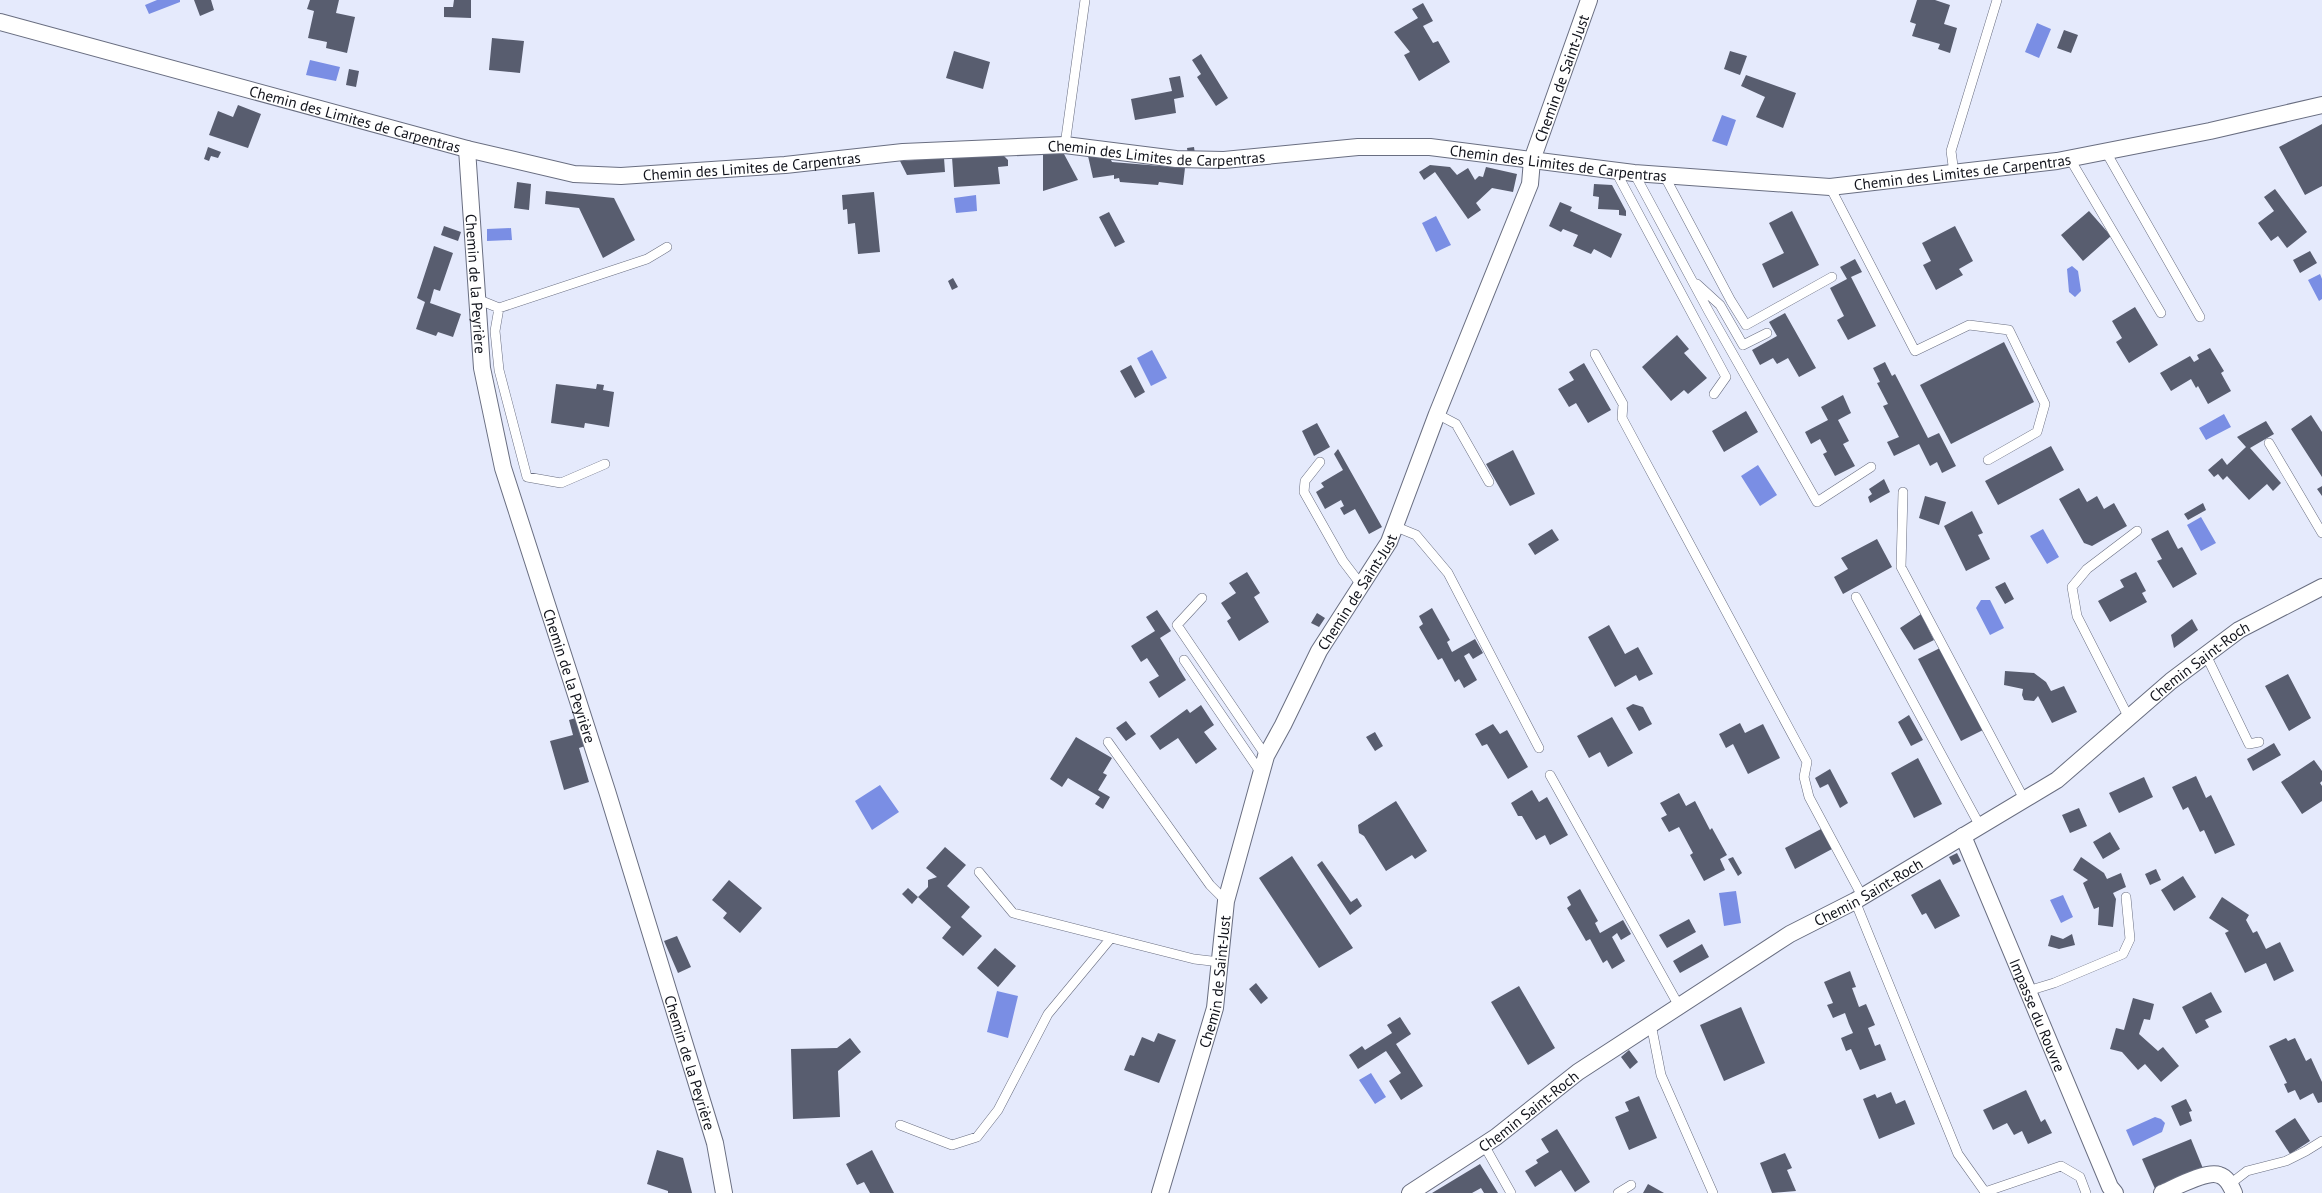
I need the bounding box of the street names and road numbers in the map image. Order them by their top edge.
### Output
street label: Chemin de Saint-Just [1530,12,1593,144]
street label: Chemin des Limites de Carpentras [247,81,463,156]
street label: Chemin des Limites de Carpentras [1047,136,1266,170]
street label: Chemin des Limites de Carpentras [1449,140,1667,185]
street label: Chemin des Limites de Carpentras [642,147,862,184]
street label: Chemin des Limites de Carpentras [1853,149,2072,194]
street label: Chemin de la Peyrière [462,213,490,354]
street label: Chemin de Saint-Just [1313,531,1401,653]
street label: Chemin de la Peyrière [539,606,600,745]
street label: Chemin Saint-Roch [2145,617,2253,706]
street label: Chemin Saint-Roch [1811,853,1926,930]
street label: Chemin de Saint-Just [1194,914,1234,1050]
street label: Impasse du Rouvre [2006,955,2070,1074]
street label: Chemin de la Peyrière [661,993,720,1132]
street label: Chemin Saint-Roch [1474,1066,1582,1156]

